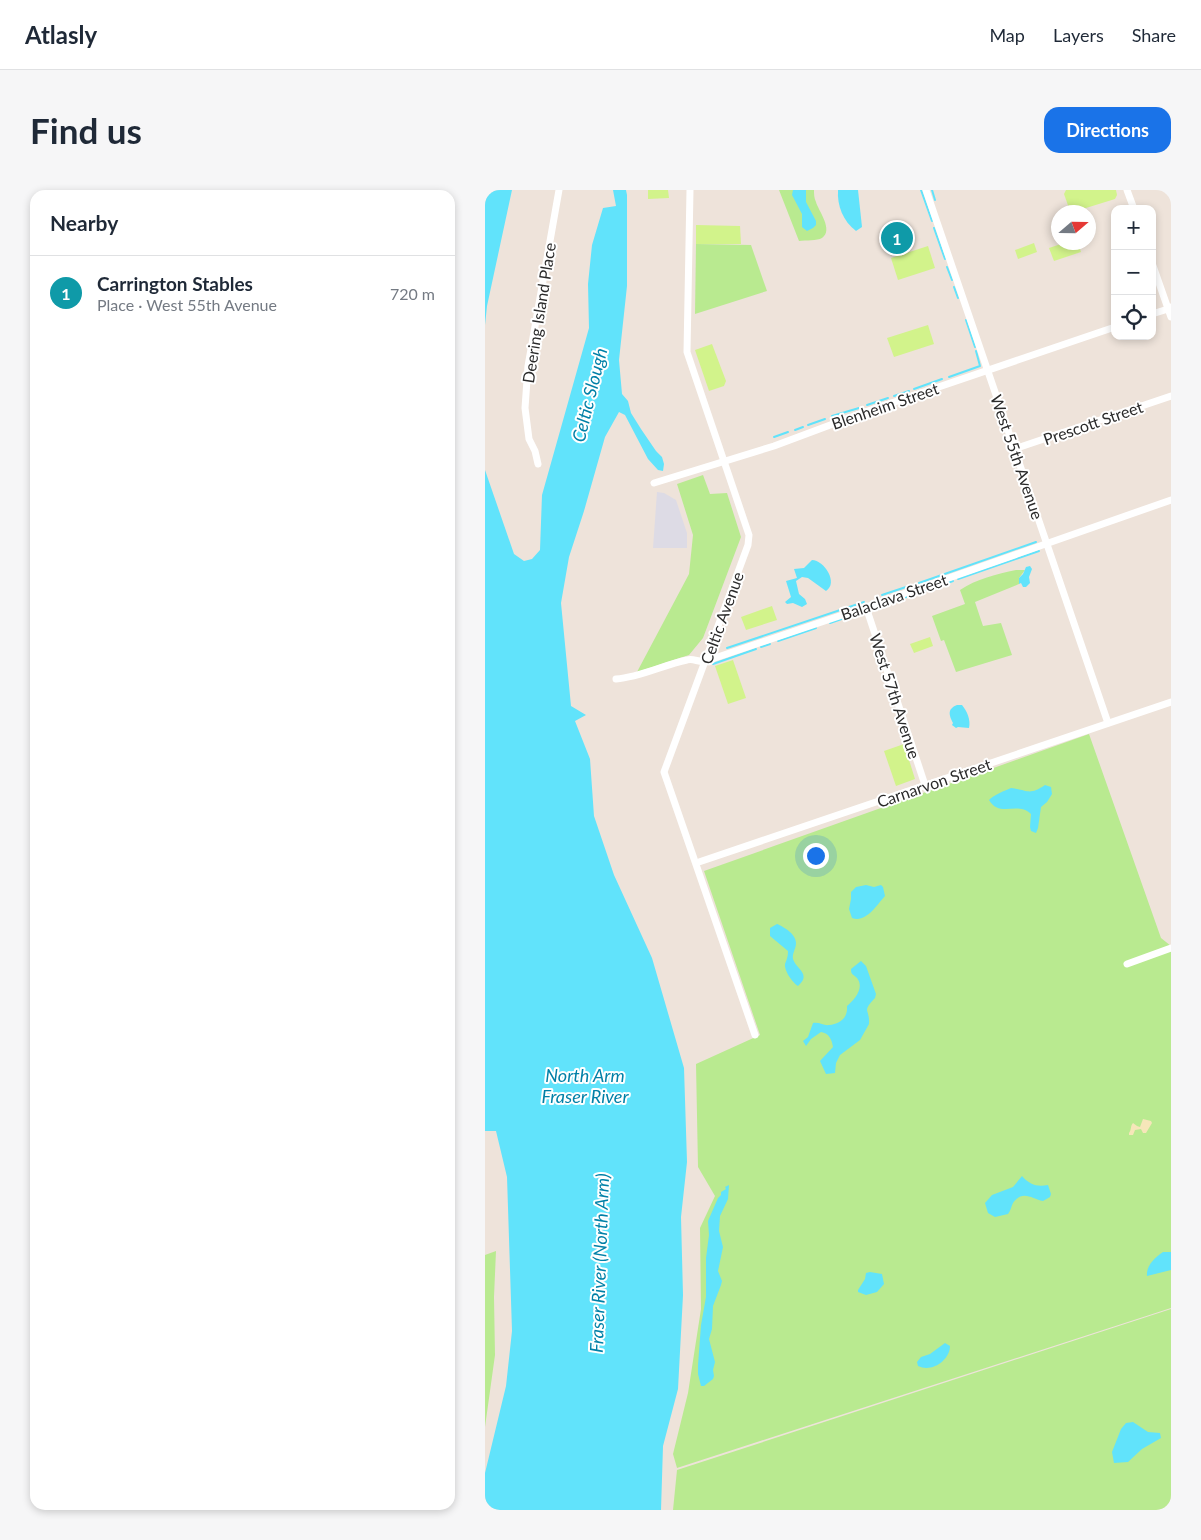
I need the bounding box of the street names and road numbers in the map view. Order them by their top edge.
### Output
street label: Deering Island Place [518,241,559,385]
street label: Blenheim Street [829,378,941,433]
street label: West 55th Avenue [987,392,1048,522]
street label: Prescott Street [1041,397,1145,448]
street label: Celtic Avenue [696,569,747,667]
street label: Balaclava Street [838,569,950,624]
street label: West 57th Avenue [866,631,925,761]
street label: Carnarvon Street [874,754,994,811]

